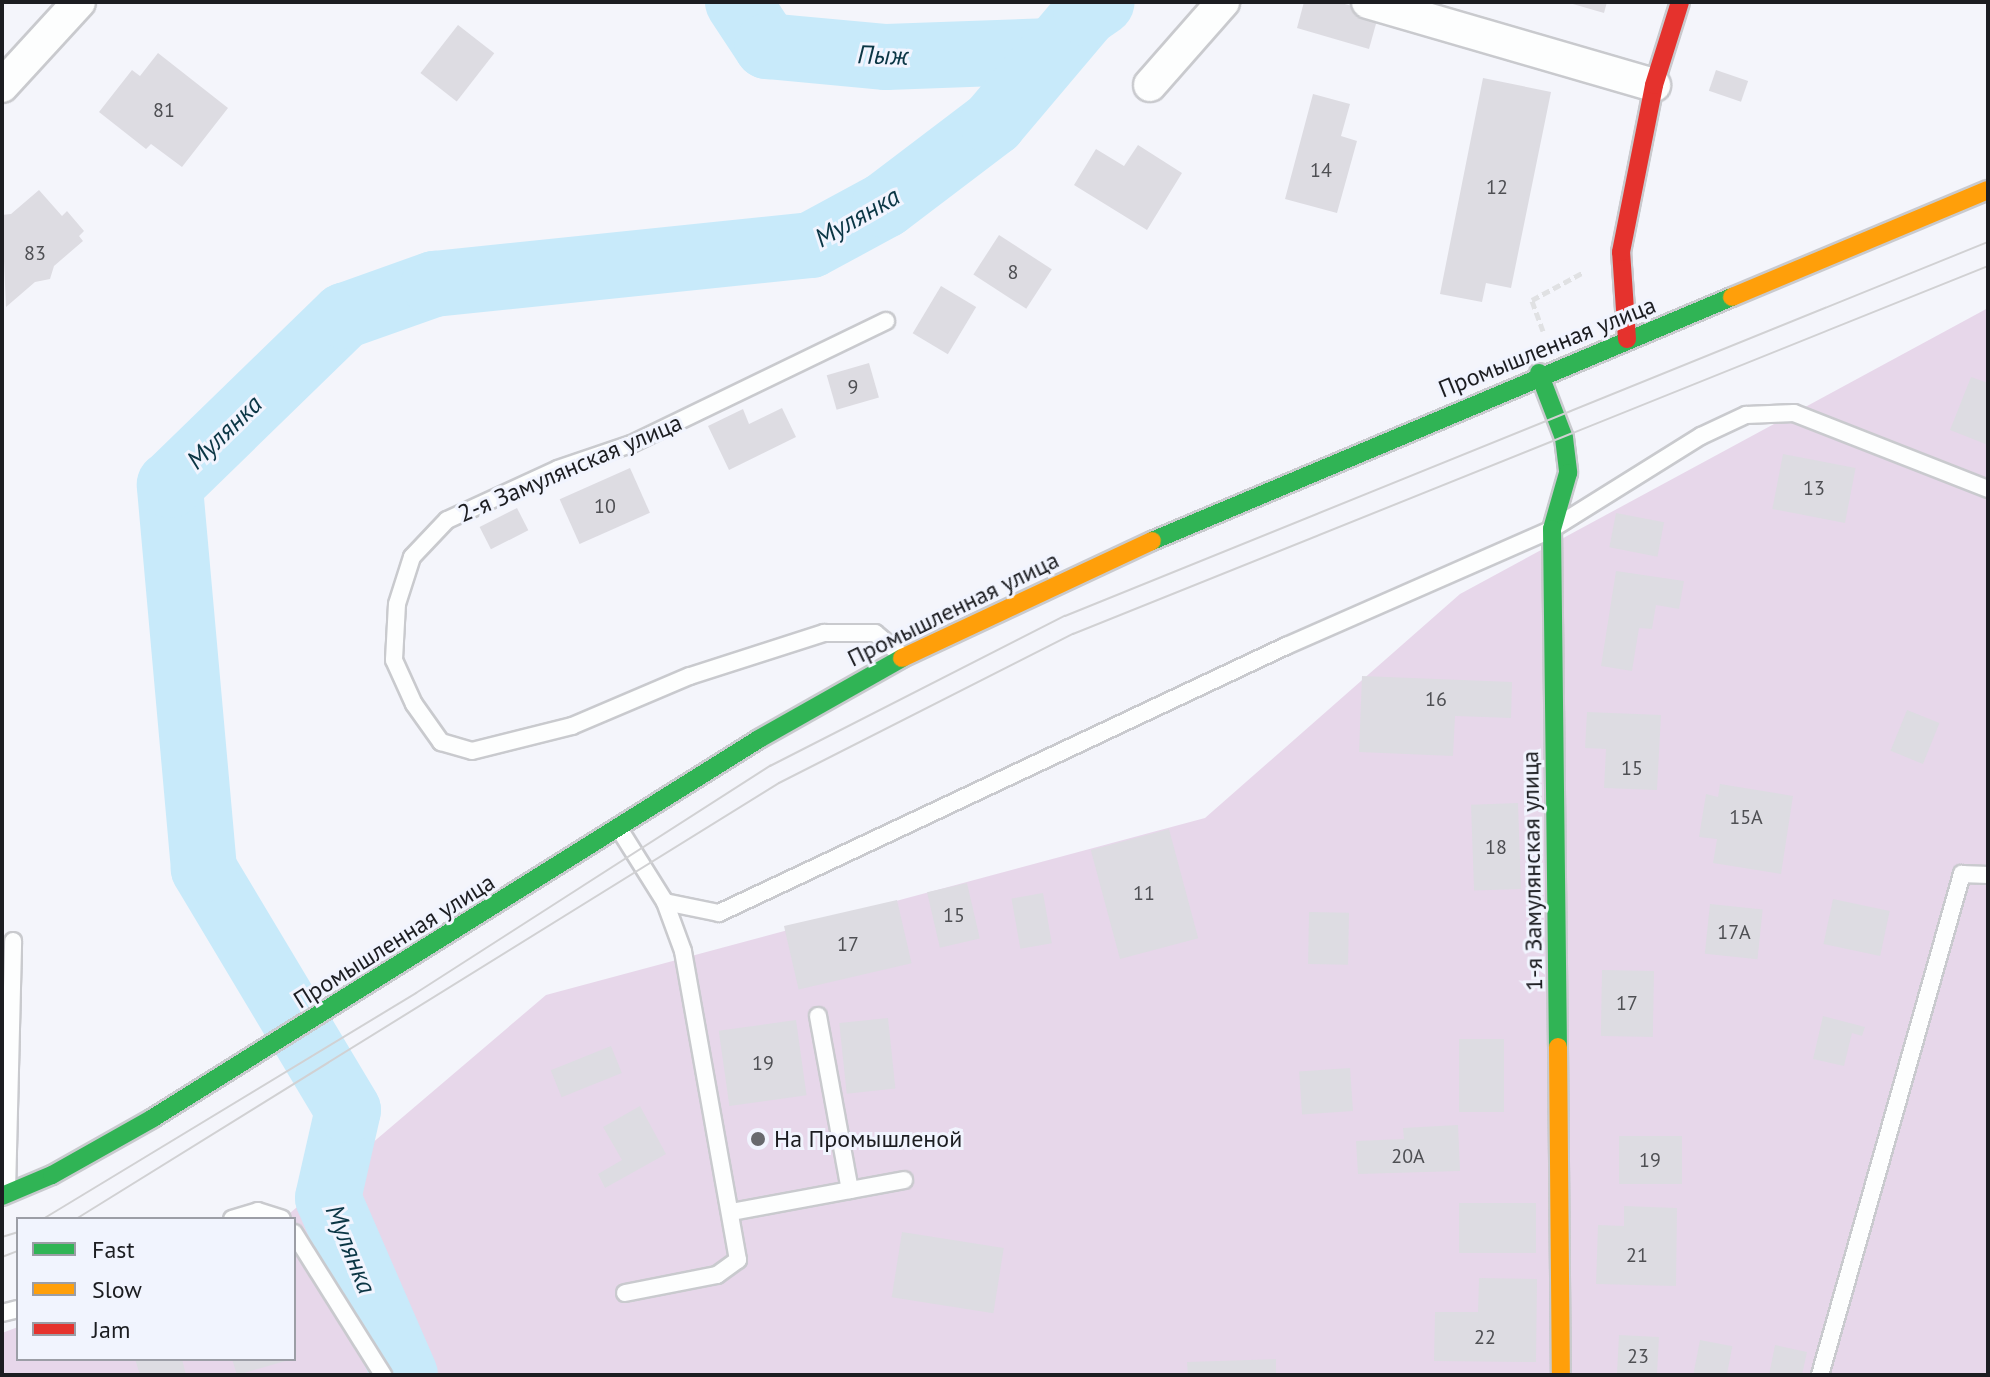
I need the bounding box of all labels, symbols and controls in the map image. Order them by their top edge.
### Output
water label: Пыж [857,39,909,71]
house number: 81 [153,98,175,122]
house number: 14 [1310,158,1332,182]
house number: 12 [1486,175,1508,199]
water label: Мулянка [809,180,905,254]
house number: 83 [24,241,46,265]
house number: 8 [1008,260,1018,284]
street label: Промышленная улица [1434,290,1660,404]
house number: 9 [848,375,858,399]
water label: Мулянка [180,389,268,475]
street label: 2-я Замулянская улица [454,408,686,528]
house number: 13 [1803,476,1825,500]
house number: 10 [594,494,616,518]
street label: Промышленная улица [843,545,1063,673]
house number: 16 [1425,687,1447,711]
street label: 1-я Замулянская улица [1516,751,1548,991]
house number: 15 [1621,756,1643,780]
house number: 15А [1729,805,1763,829]
house number: 18 [1485,835,1507,859]
street label: Промышленная улица [288,867,500,1015]
house number: 11 [1133,881,1155,905]
house number: 15 [943,903,965,927]
house number: 17А [1717,920,1751,944]
house number: 17 [837,932,859,956]
house number: 17 [1616,991,1638,1015]
house number: 19 [752,1051,774,1075]
place label: На Промышленой [774,1125,962,1153]
marker: На Промышленой [749,1130,767,1148]
house number: 20А [1391,1144,1425,1168]
house number: 19 [1639,1148,1661,1172]
water label: Мулянка [319,1200,383,1298]
legend [16,1217,296,1361]
text: Fast [92,1234,135,1265]
house number: 21 [1626,1243,1648,1267]
text: Slow [92,1274,142,1305]
text: Jam [92,1314,130,1345]
house number: 22 [1474,1325,1496,1349]
house number: 23 [1627,1344,1649,1368]

